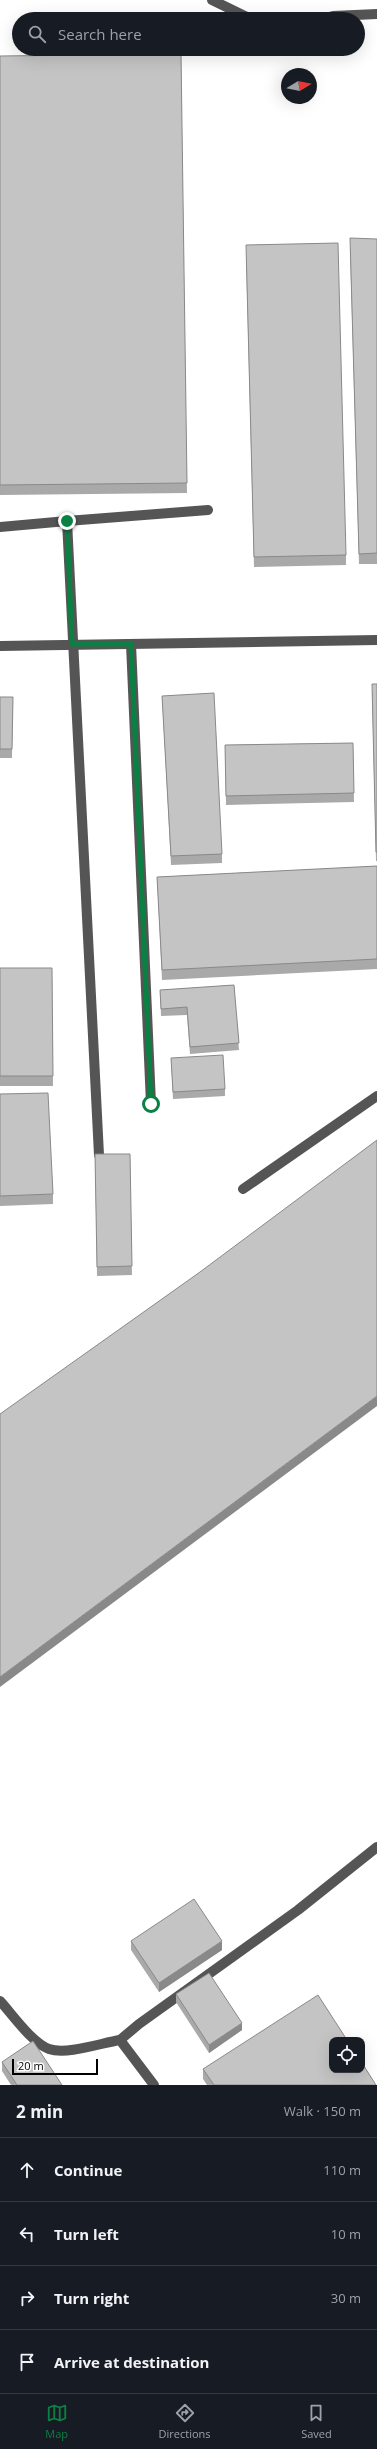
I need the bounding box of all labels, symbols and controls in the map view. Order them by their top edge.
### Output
search box [12,12,365,56]
icon: search [26,23,48,45]
text: Search here [58,24,142,44]
north arrow [281,68,317,104]
route end [58,512,76,530]
route start [142,1095,160,1113]
map controls [329,2037,365,2073]
button: locate [329,2037,365,2073]
scale bar [12,2057,98,2076]
text: 20 m [18,2058,44,2073]
text: 2 min [16,2100,63,2123]
text: Walk · 150 m [284,2102,361,2120]
icon: ahead [16,2159,38,2181]
text: Continue [54,2160,122,2180]
text: 110 m [323,2161,361,2179]
icon: left [16,2223,38,2245]
text: Turn left [54,2224,119,2244]
text: 10 m [331,2225,361,2243]
icon: right [16,2287,38,2309]
text: Turn right [54,2288,129,2308]
text: 30 m [331,2289,361,2307]
icon: arrive [16,2351,38,2373]
text: Arrive at destination [54,2352,209,2372]
tab: Map [45,2402,68,2441]
tab: Directions [159,2402,211,2441]
tab: Saved [301,2402,332,2441]

